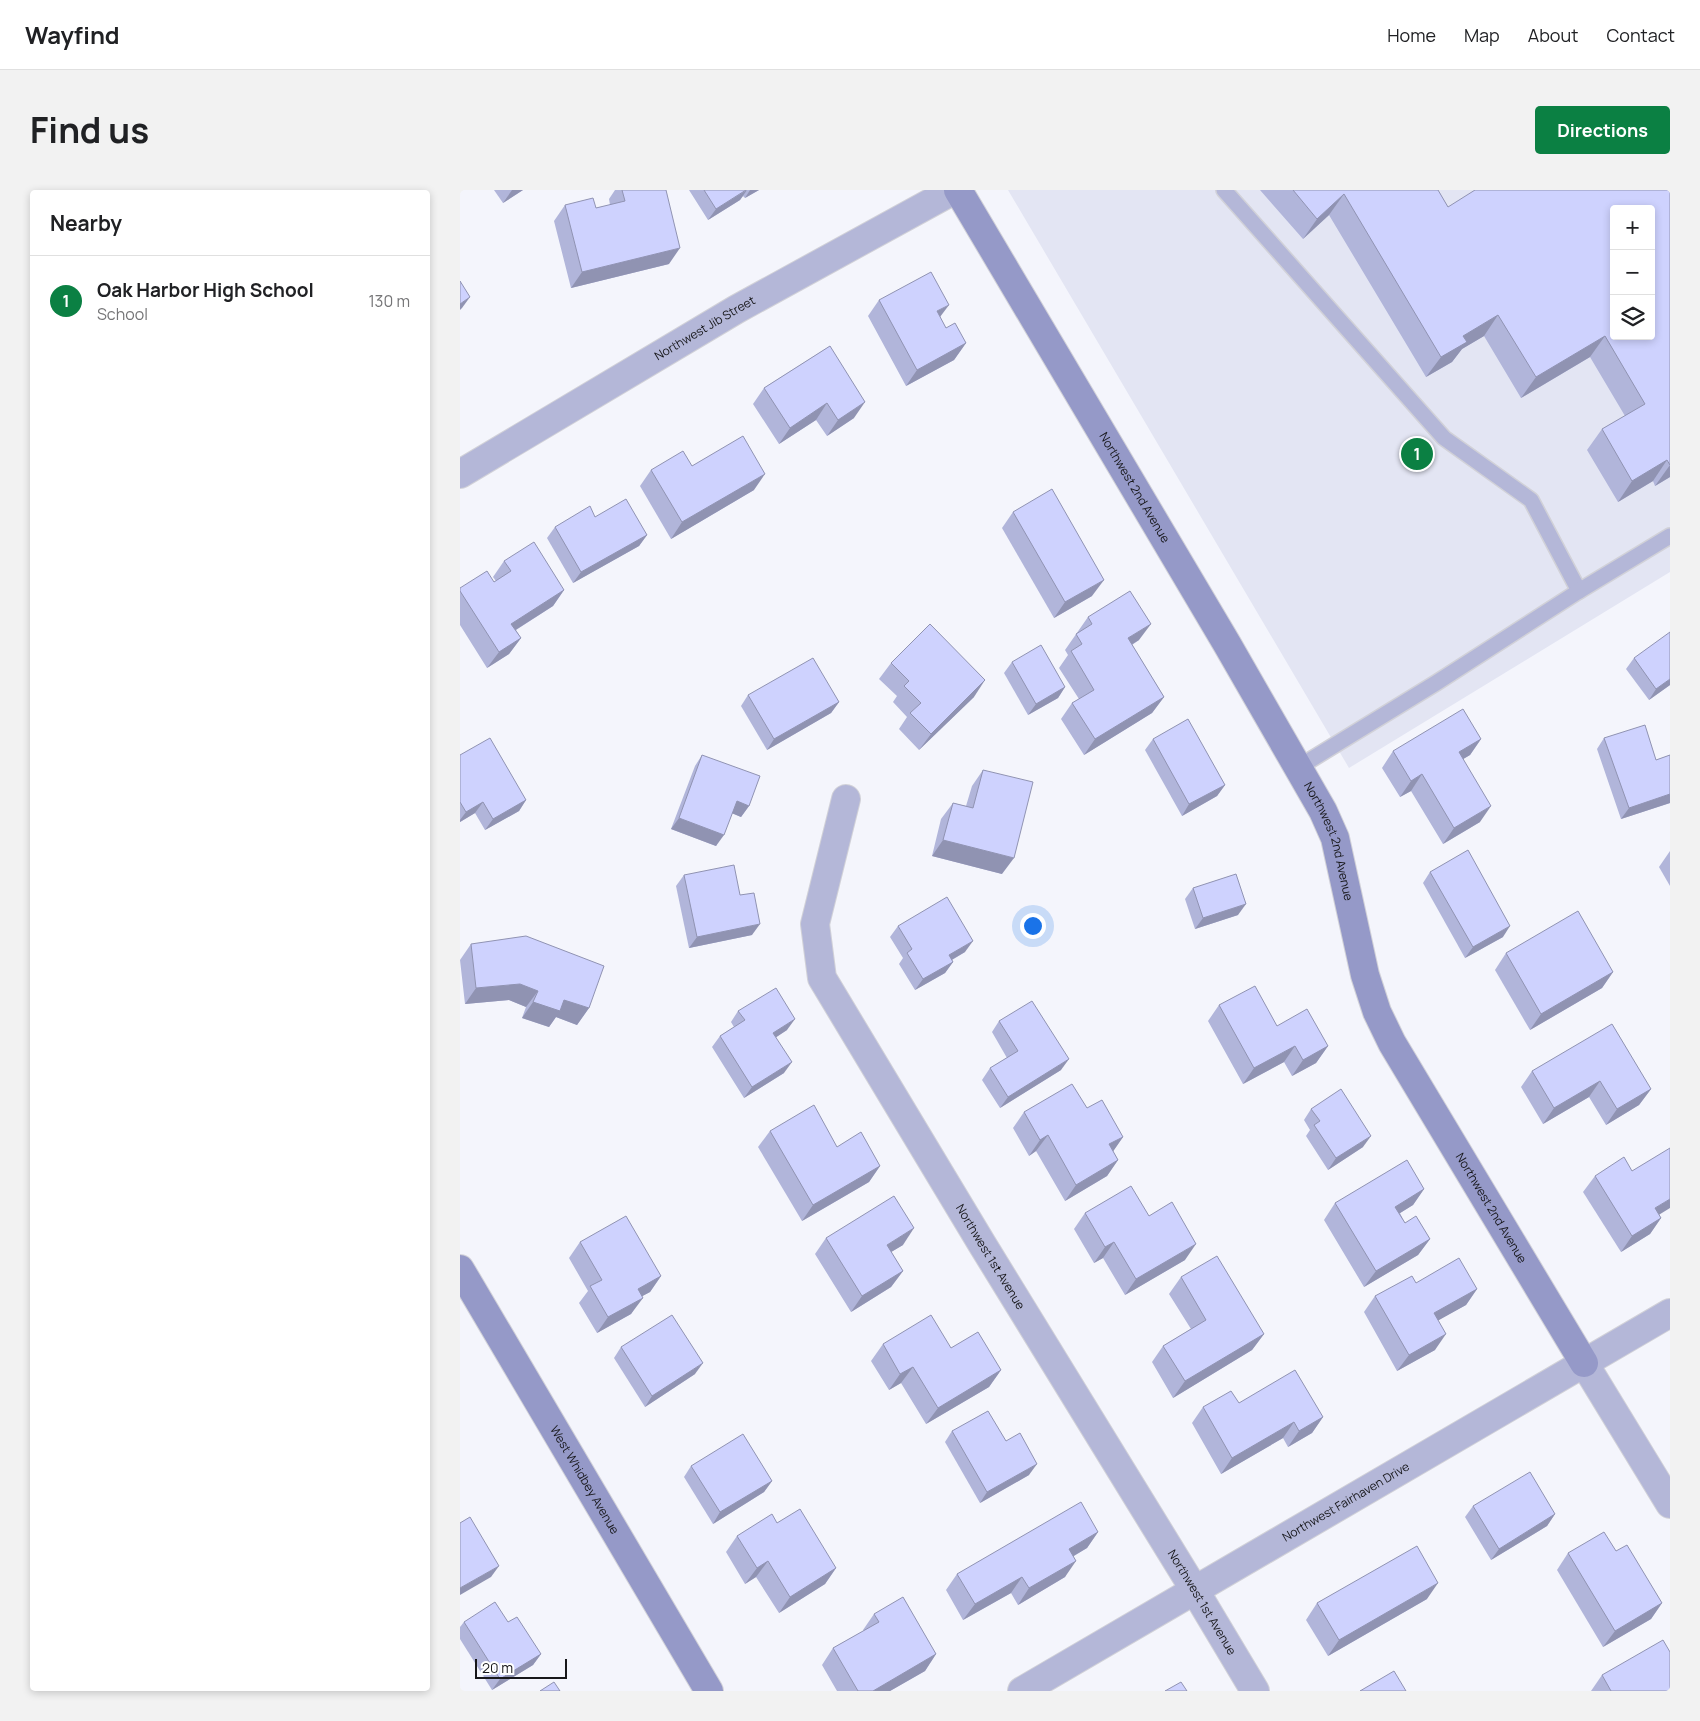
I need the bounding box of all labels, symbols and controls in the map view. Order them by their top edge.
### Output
text: Wayfind [25,18,120,51]
text: Home [1387,23,1436,47]
text: Map [1464,23,1500,47]
text: About [1528,23,1578,47]
text: Contact [1606,23,1675,47]
text: Find us [30,106,149,154]
button: Directions [1535,106,1670,154]
map controls [1610,205,1655,340]
button: + [1610,205,1655,250]
text: Nearby [50,209,122,237]
button: − [1610,250,1655,295]
text: Oak Harbor High School [97,277,314,303]
text: 1 [62,290,70,312]
text: 130 m [368,290,410,312]
street label: Northwest Jib Street [651,292,758,364]
button: layers [1610,295,1655,340]
text: School [97,303,148,325]
street label: Northwest 2nd Avenue [1095,429,1174,546]
pin: 1 [1401,435,1433,473]
street label: Northwest 2nd Avenue [1300,779,1357,902]
your location [1020,913,1046,939]
street label: Northwest 2nd Avenue [1452,1150,1531,1266]
street label: Northwest 1st Avenue [952,1201,1029,1313]
street label: West Whidbey Avenue [546,1422,624,1537]
street label: Northwest Fairhaven Drive [1279,1458,1412,1545]
street label: Northwest 1st Avenue [1164,1546,1241,1658]
scale bar [475,1656,568,1679]
text: 20 m [482,1658,513,1677]

